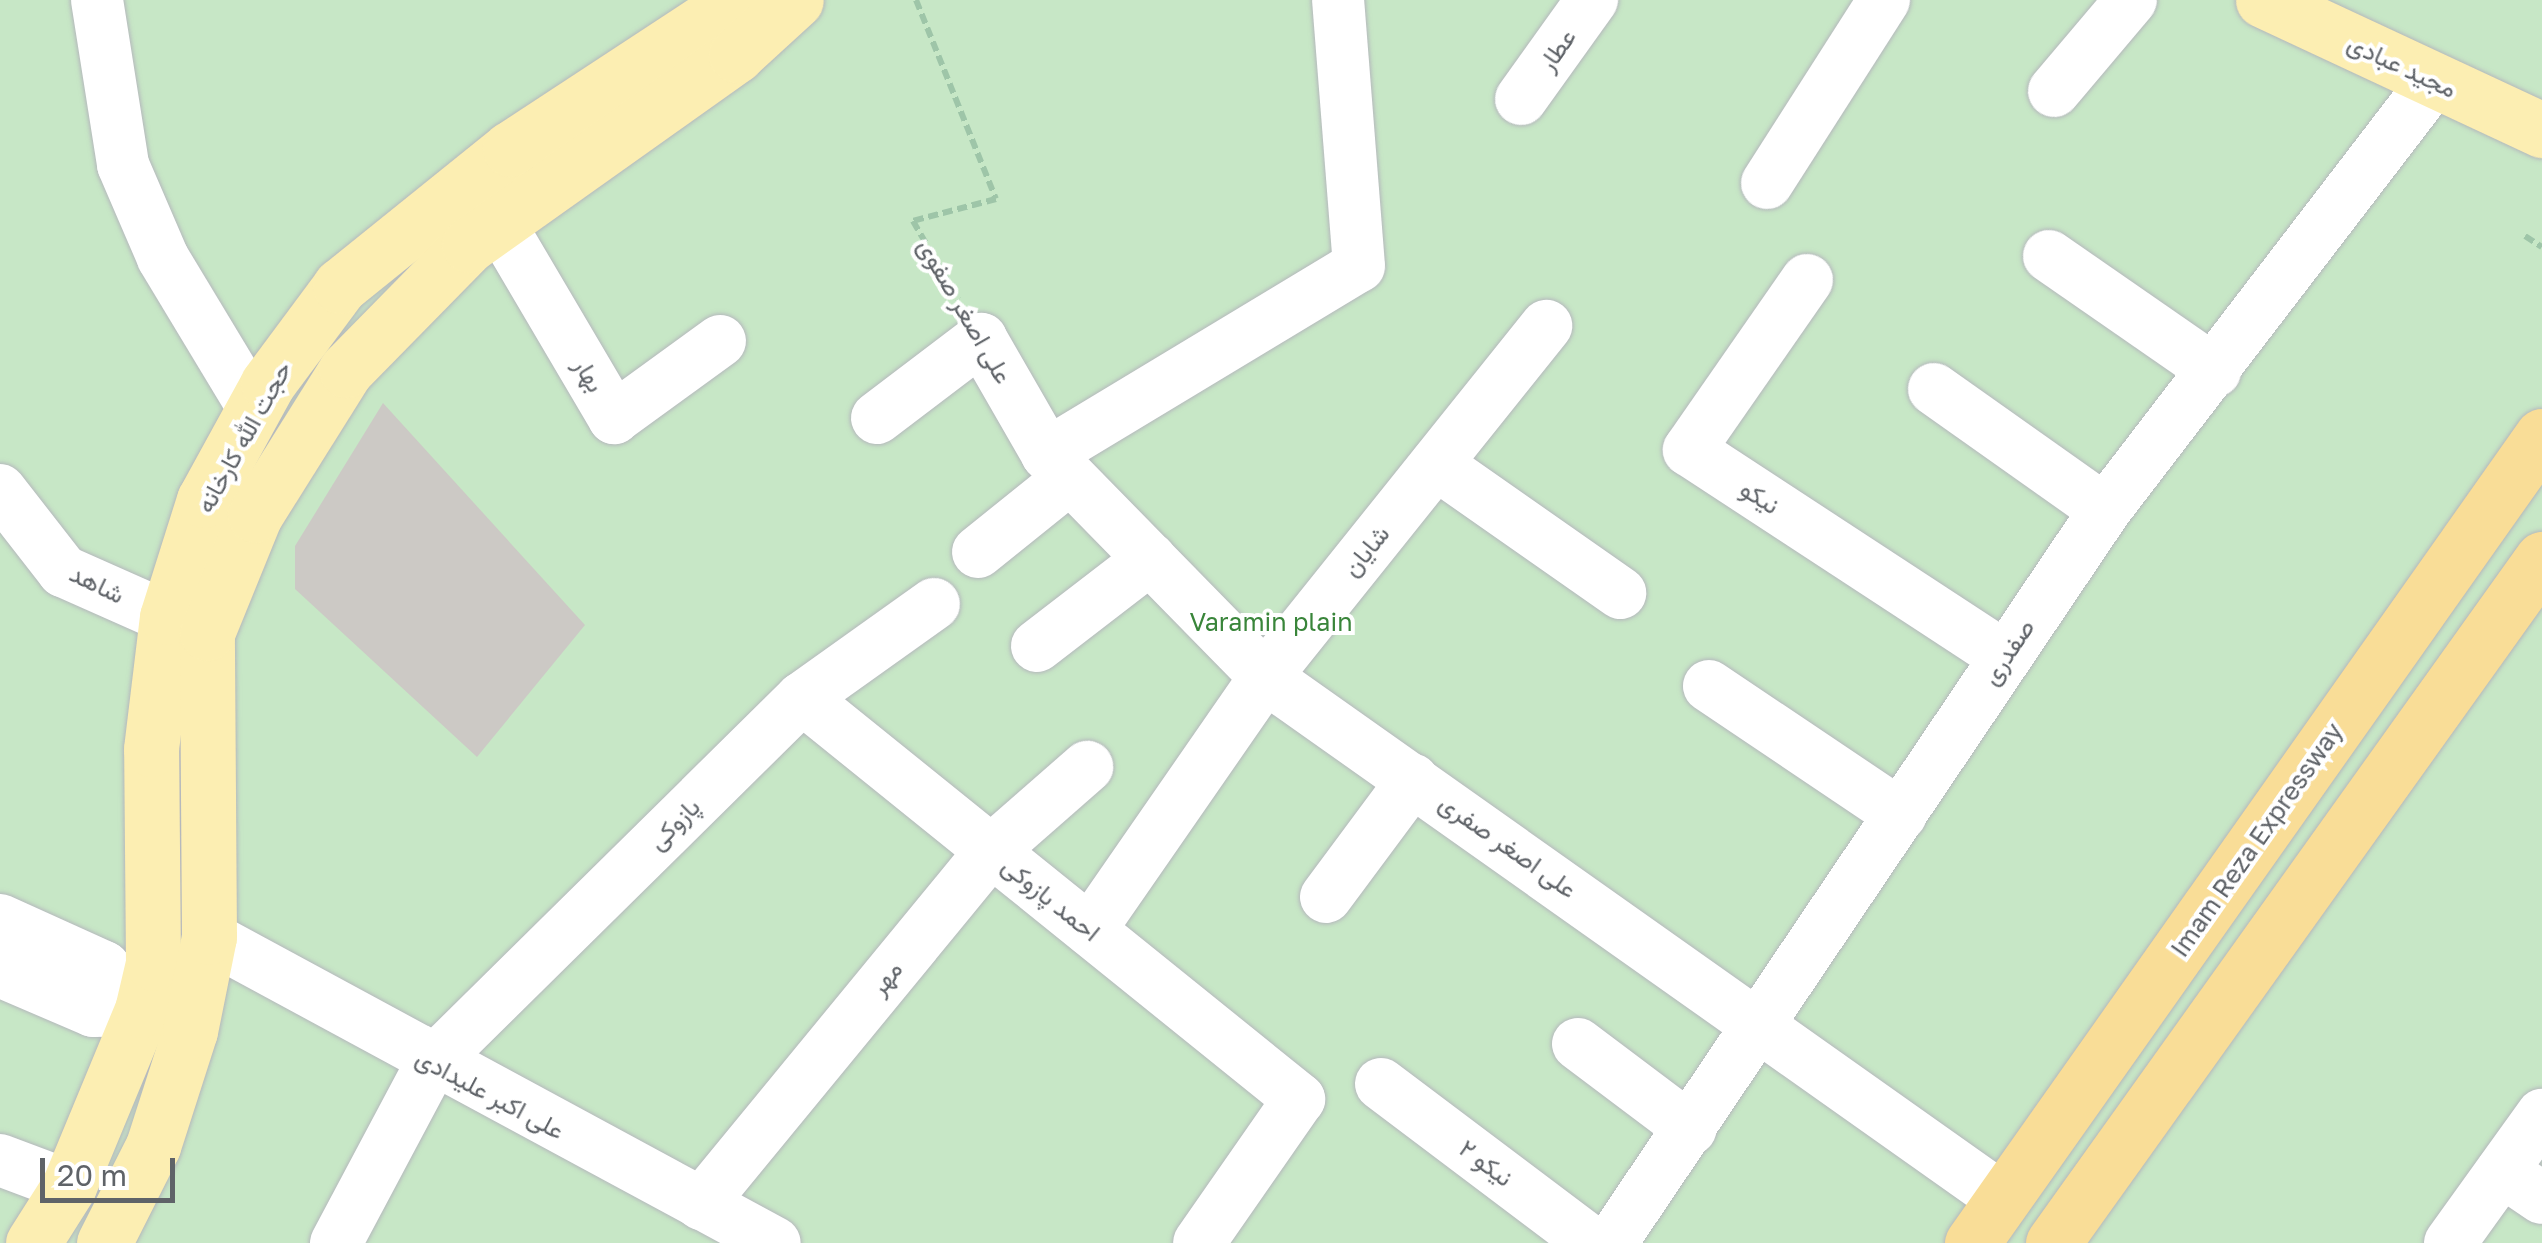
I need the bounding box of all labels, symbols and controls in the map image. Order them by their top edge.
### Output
street label: عطار [1532,23,1582,77]
street label: مجید عبادی [2343,28,2461,104]
street label: علی اصغر صفوی [911,233,1019,389]
street label: بهار [567,352,611,398]
street label: حجت الله کارخانه [190,356,298,518]
street label: نیکو [1735,474,1785,520]
street label: شایان [1336,519,1396,583]
street label: شاهد [65,558,129,610]
park label: Varamin plain [1189,607,1353,637]
street label: صفدری [1975,613,2041,691]
street label: Imam Reza Expressway [2165,717,2349,963]
street label: علی اصغر صفری [1433,788,1583,904]
street label: پازوکی [642,792,706,856]
street label: احمد پازوکی [996,850,1106,948]
street label: مهر [863,955,909,1001]
street label: علی اکبر علیدادی [411,1042,569,1146]
street label: نیکو ۲ [1453,1133,1519,1193]
scale bar [45,1138,180,1200]
text: 20 m [57,1157,127,1193]

